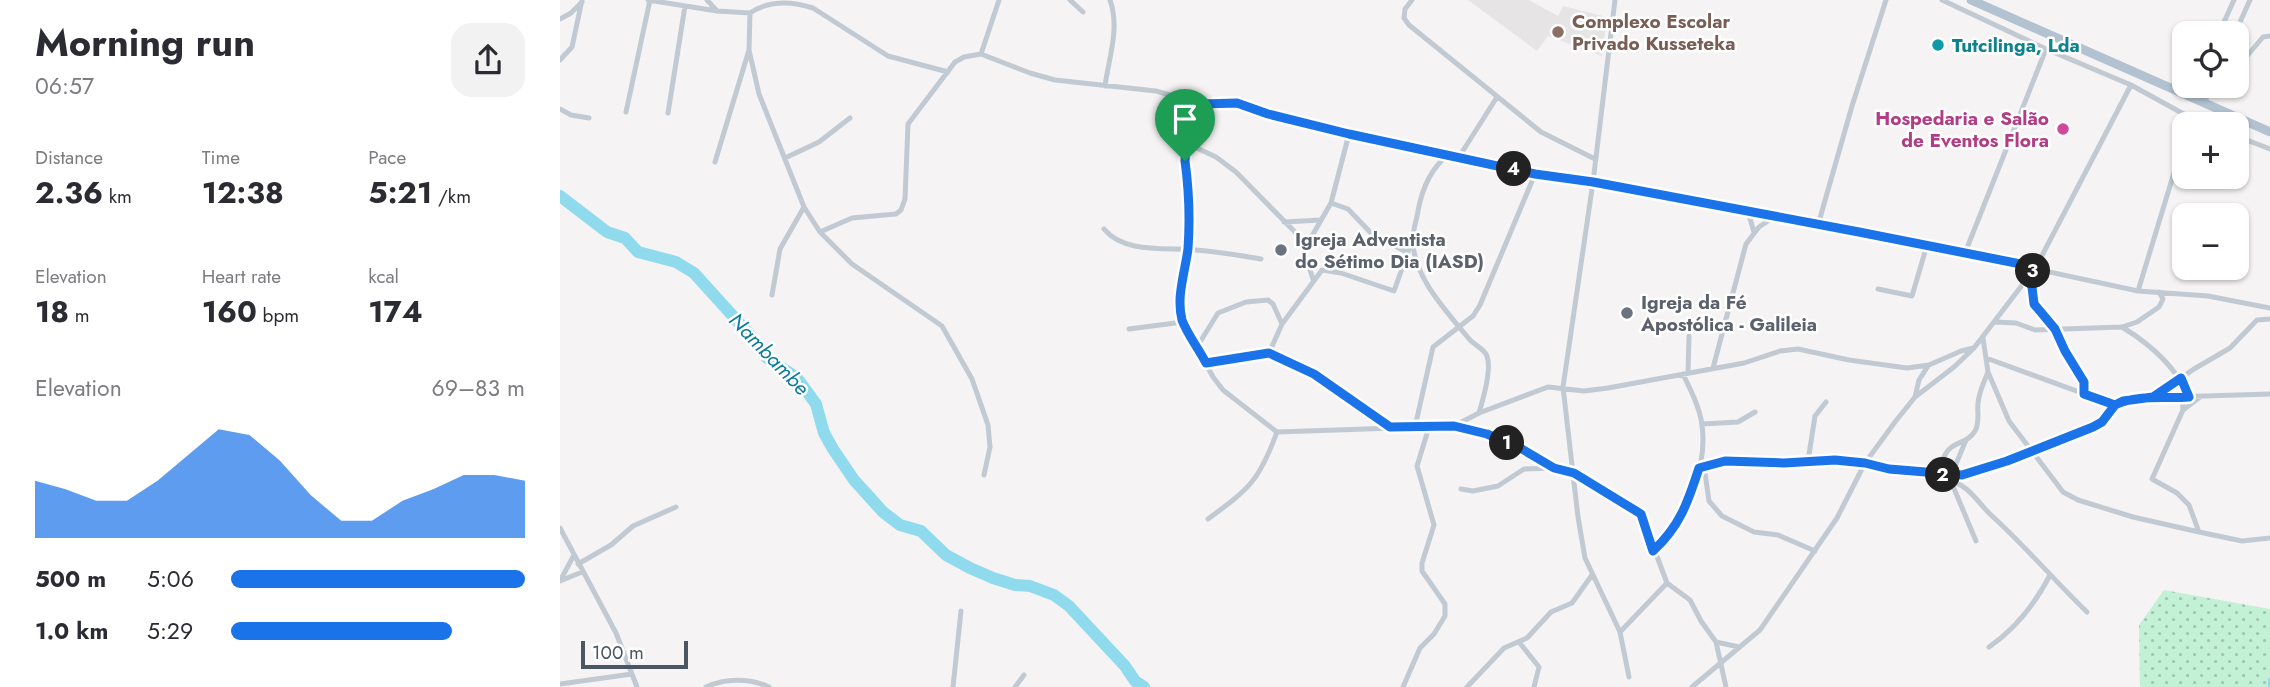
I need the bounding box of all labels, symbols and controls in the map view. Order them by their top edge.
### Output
place label: Complexo Escolar Privado Kusseteka [1572,8,1735,57]
text: Morning run [35,15,255,70]
map controls [2172,21,2249,280]
button: locate [2172,21,2249,98]
button: share [451,23,525,97]
marker: Complexo Escolar Privado Kusseteka [1550,24,1566,40]
place label: Tutcilinga, Lda [1952,32,2080,59]
marker: Tutcilinga, Lda [1930,37,1946,53]
text: 06:57 [35,69,94,103]
pin [1155,89,1215,161]
icon: arrive [1166,100,1204,138]
place label: Hospedaria e Salão de Eventos Flora [1875,105,2049,154]
button: + [2172,112,2249,189]
marker: Hospedaria e Salão de Eventos Flora [2055,121,2071,137]
text: Distance [35,144,103,171]
text: Time [202,144,240,171]
text: Pace [368,144,406,171]
pin: 4 [1496,152,1532,186]
text: 4 [1507,155,1520,182]
text: 2.36 [35,171,103,214]
text: 12:38 [202,171,284,214]
text: 5:21 [368,171,432,214]
text: km [103,183,132,210]
text: /km [432,183,471,210]
button: − [2172,203,2249,280]
place label: Igreja Adventista do Sétimo Dia (IASD) [1295,226,1484,275]
marker: Igreja Adventista do Sétimo Dia (IASD) [1273,242,1289,258]
pin: 3 [2016,254,2050,288]
text: 3 [2027,257,2038,284]
text: Elevation [35,263,107,290]
text: Heart rate [202,263,281,290]
text: kcal [368,263,399,290]
place label: Igreja da Fé Apostólica - Galileia [1640,289,1817,338]
text: 18 [35,290,69,333]
text: 160 [202,290,257,333]
text: 174 [368,290,423,333]
text: m [69,302,90,329]
text: bpm [257,302,299,329]
marker: Igreja da Fé Apostólica - Galileia [1619,305,1635,321]
water label: Nambambe [722,306,816,402]
text: Elevation [35,371,122,405]
text: 69–83 m [432,371,525,405]
pin: 1 [1490,426,1524,460]
text: 1 [1502,429,1511,456]
pin: 2 [1926,458,1960,492]
text: 2 [1936,461,1949,488]
text: 500 m [35,562,106,596]
text: 5:06 [147,562,194,596]
text: 1.0 km [35,614,108,648]
text: 5:29 [147,614,193,648]
scale bar [581,638,688,670]
text: 100 m [592,639,644,666]

